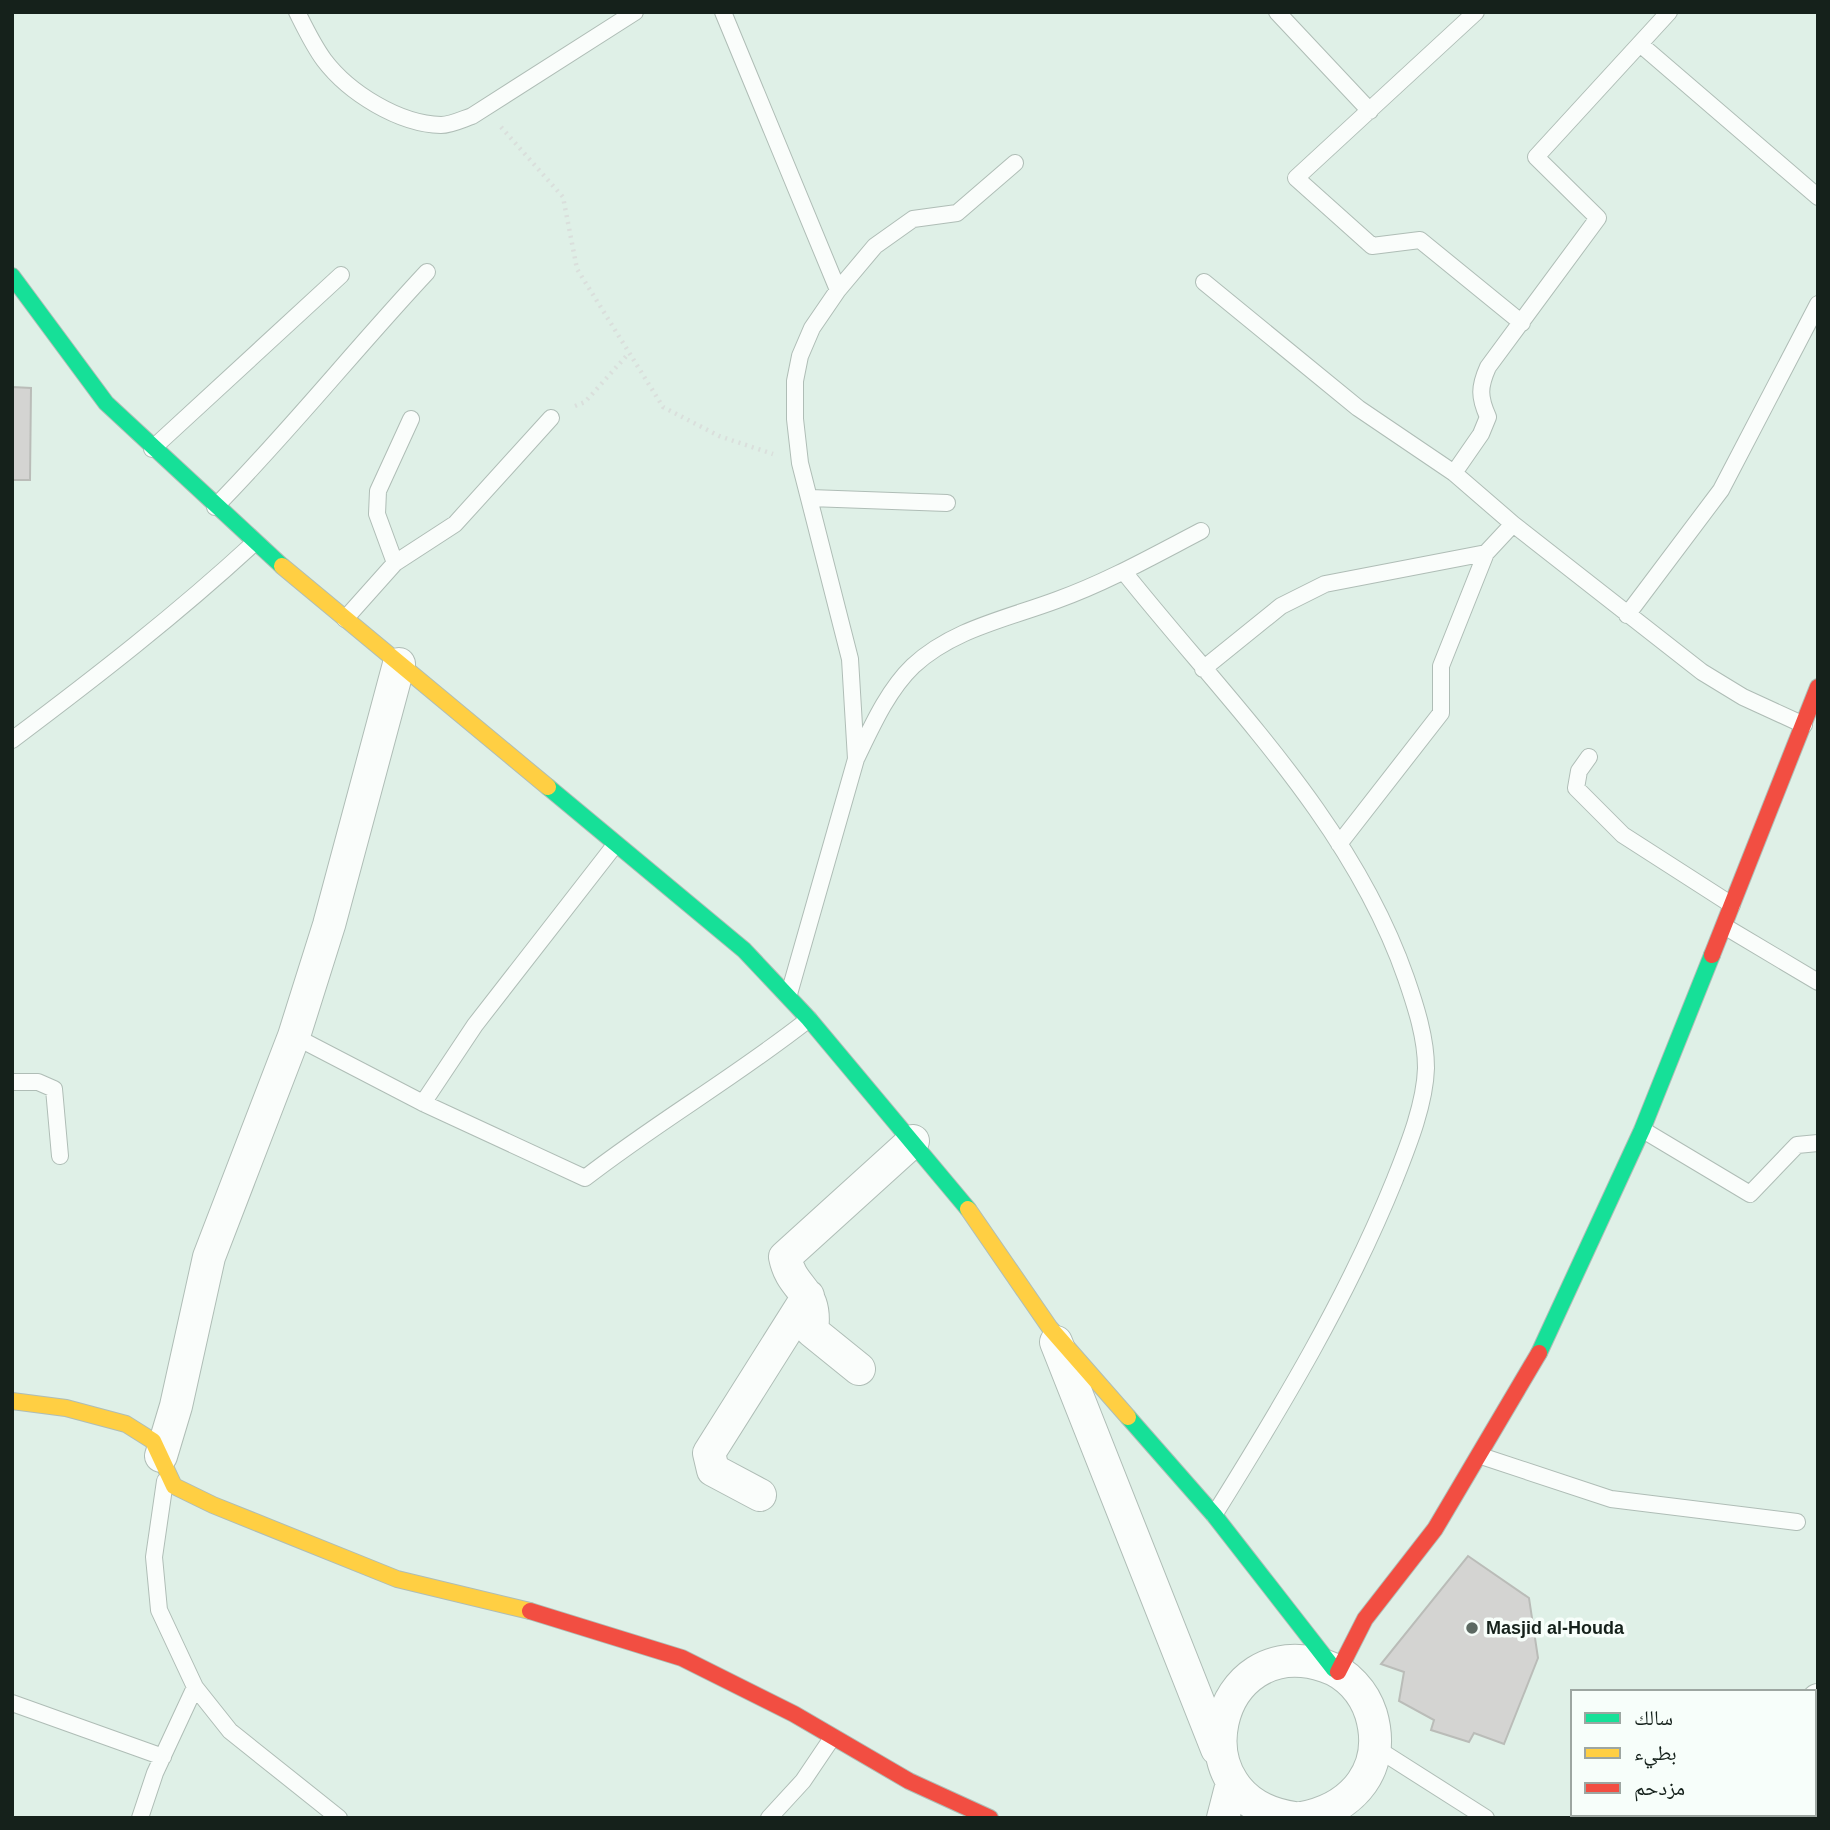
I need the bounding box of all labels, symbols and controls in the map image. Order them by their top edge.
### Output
place label: Masjid al-Houda [1486,1618,1625,1638]
marker: Masjid al-Houda [1464,1620,1480,1636]
legend [1571,1690,1816,1816]
text: سالك [1634,1706,1673,1729]
text: بطيء [1634,1741,1677,1769]
text: مزدحم [1634,1776,1685,1802]

